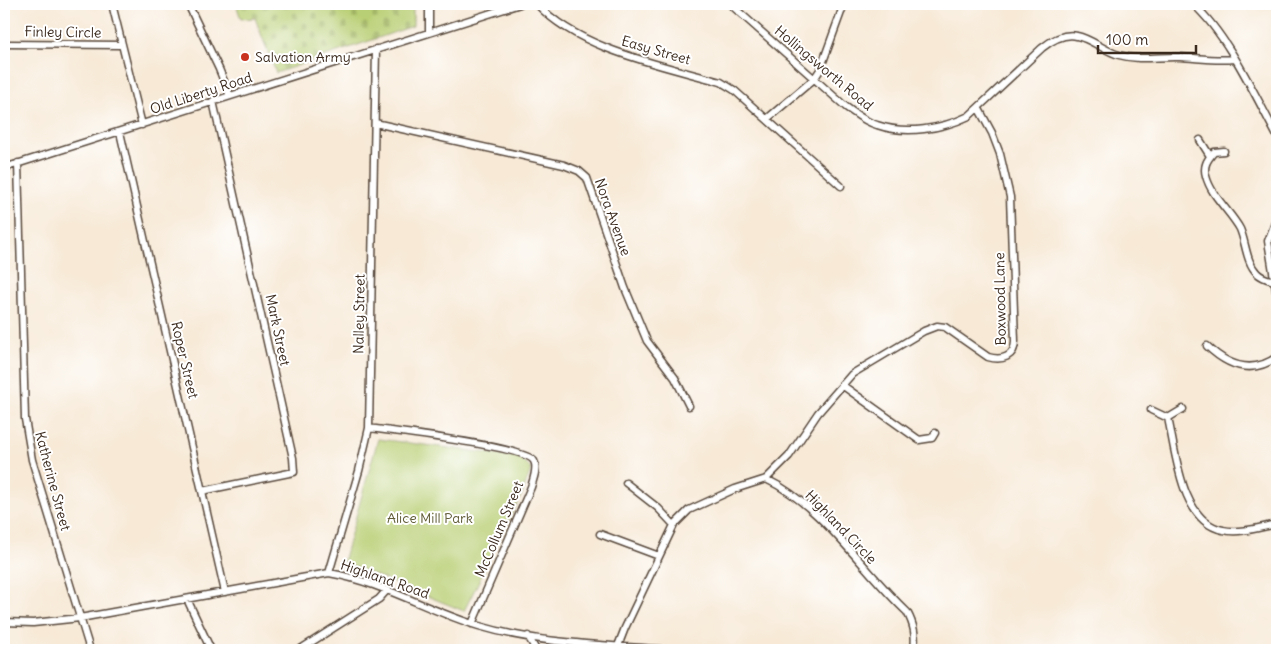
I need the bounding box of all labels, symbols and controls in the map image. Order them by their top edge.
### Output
street label: Finley Circle [24,22,102,42]
street label: Hollingsworth Road [771,22,877,114]
scale bar [1098,22,1196,54]
text: 100 m [1106,30,1148,49]
street label: Easy Street [619,32,693,69]
place label: Salvation Army [255,48,351,66]
marker: Salvation Army [239,51,251,63]
street label: Old Liberty Road [148,68,254,118]
street label: Nora Avenue [591,176,635,258]
street label: Boxwood Lane [990,252,1010,346]
street label: Nalley Street [349,274,369,354]
street label: Mark Street [262,293,294,368]
street label: Roper Street [167,320,203,401]
street label: Katherine Street [31,429,75,533]
street label: McCollum Street [471,478,527,580]
street label: Highland Circle [801,486,881,568]
park label: Alice Mill Park [387,509,473,527]
street label: Highland Road [338,555,432,603]

